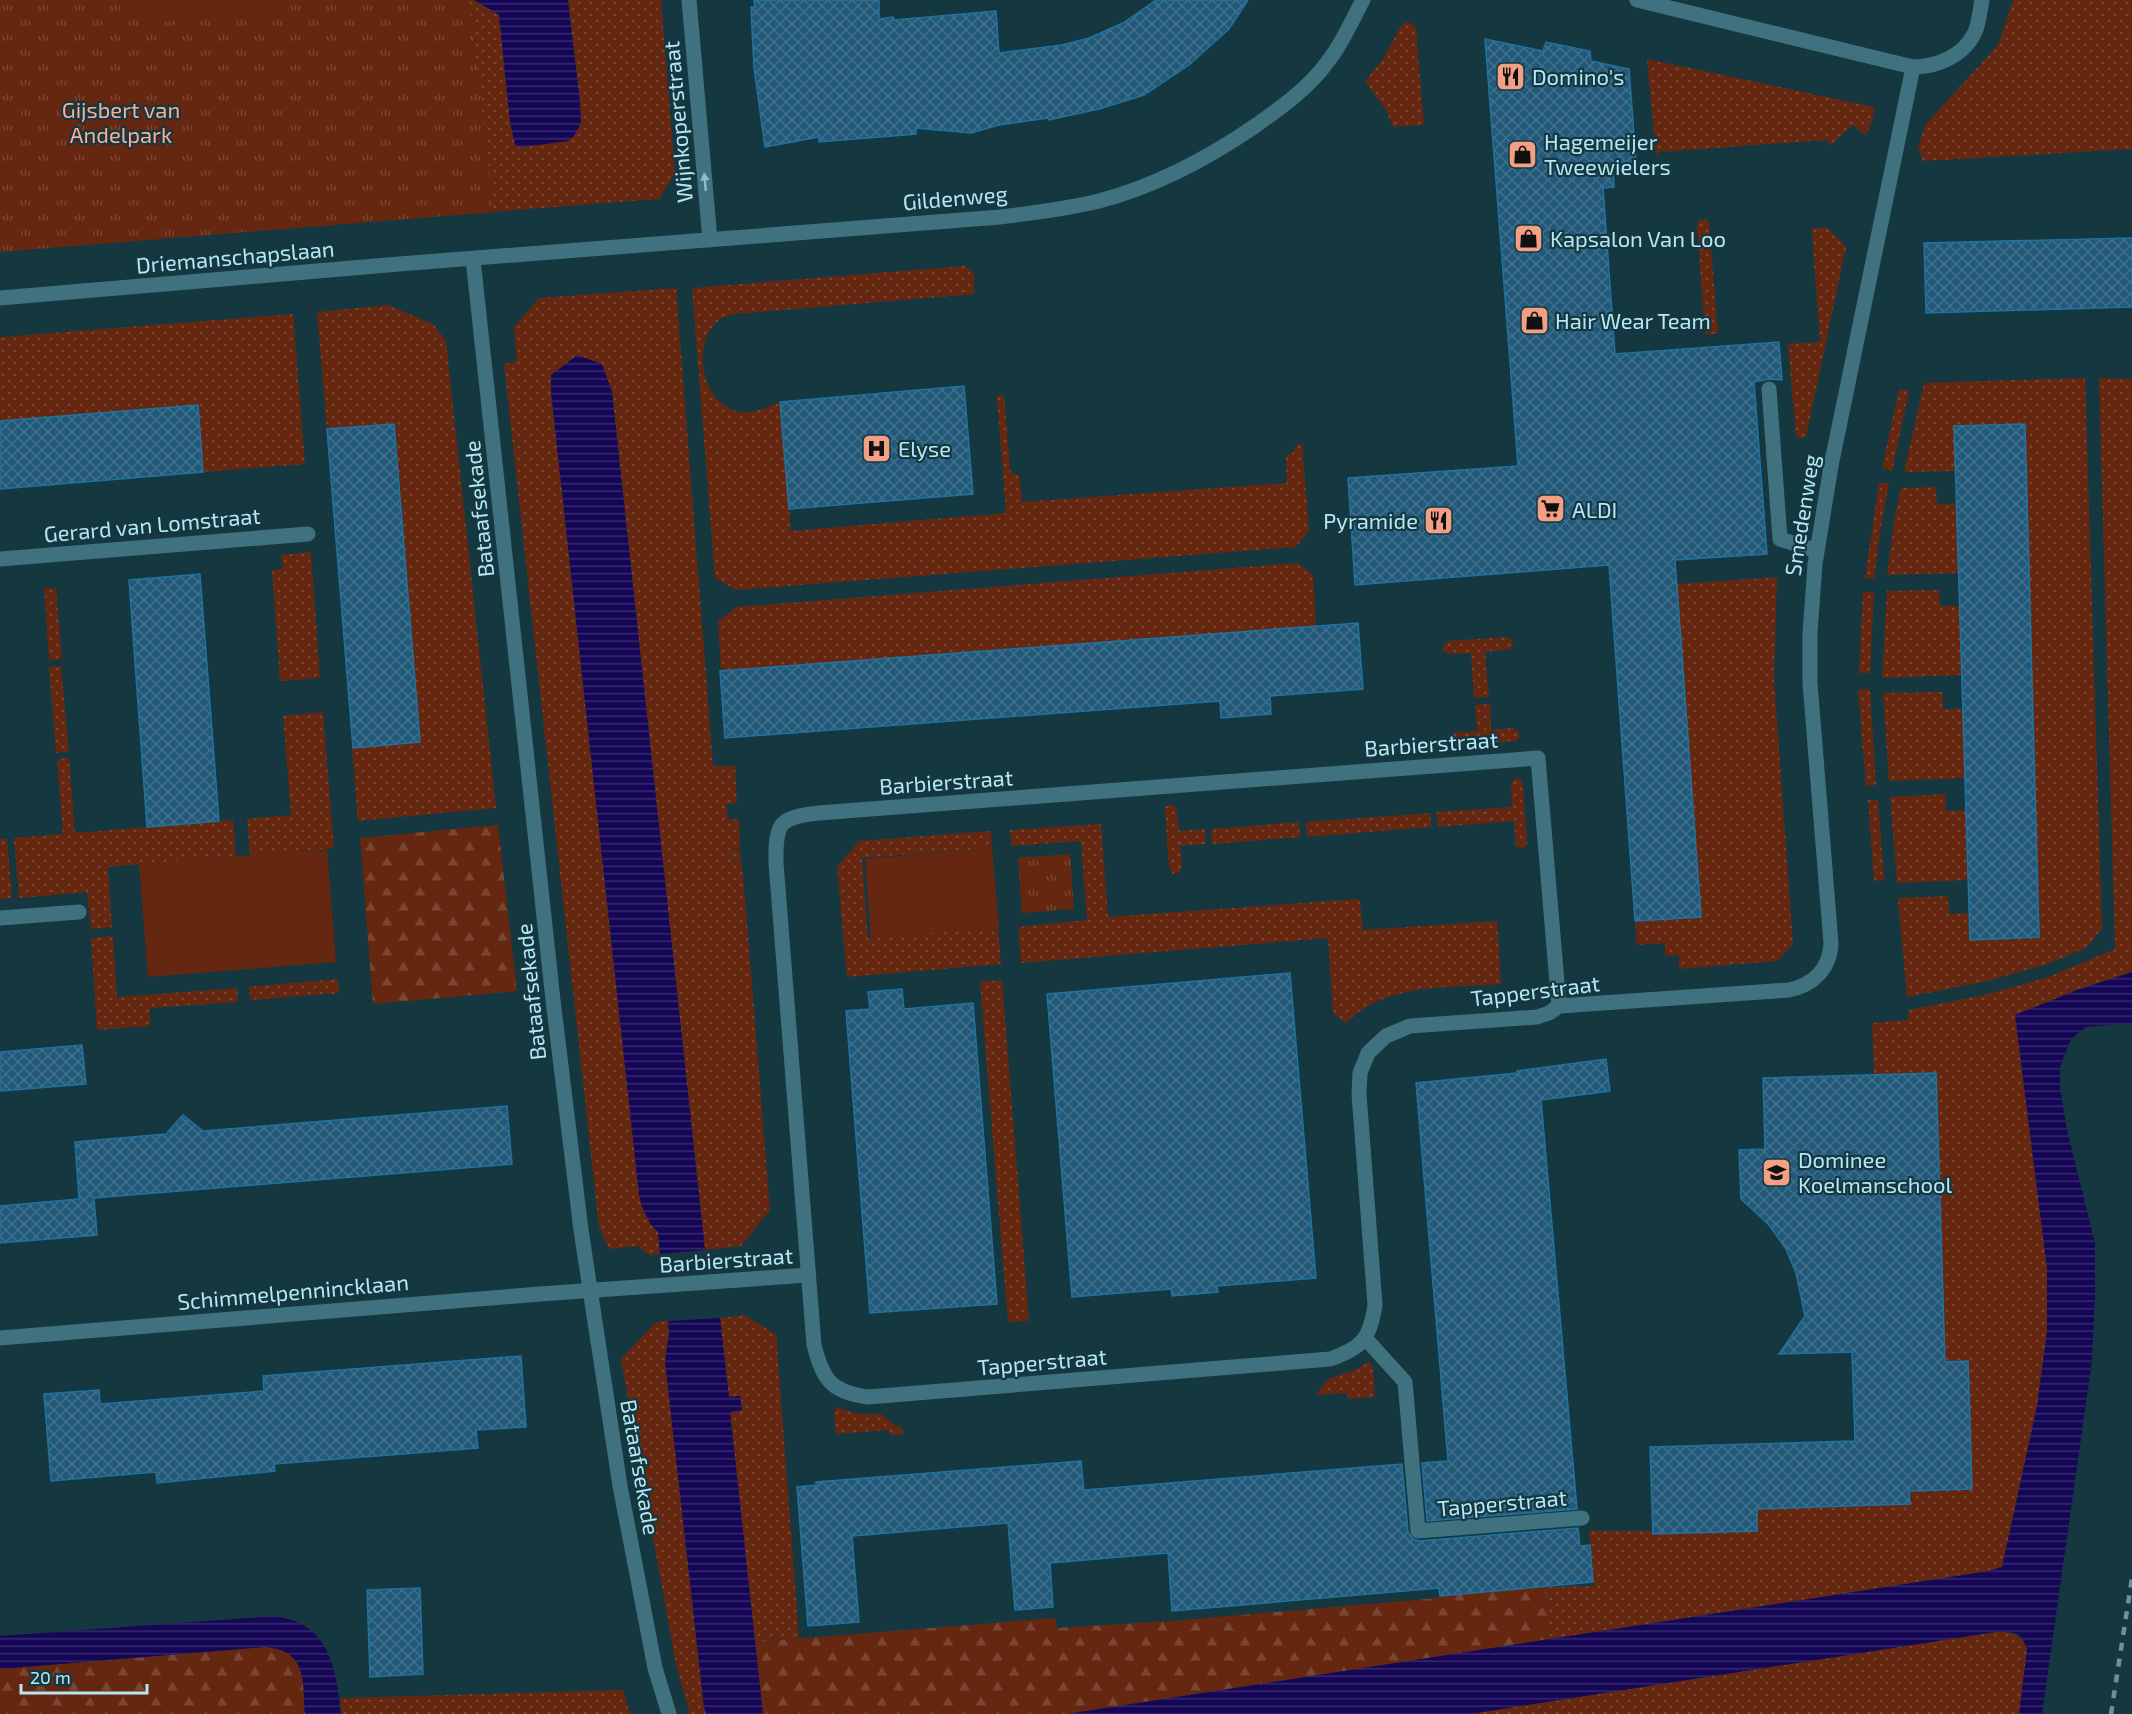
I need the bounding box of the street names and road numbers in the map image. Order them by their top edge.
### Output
street label: Wijnkoperstraat [657,40,698,204]
street label: Gildenweg [901,179,1009,215]
street label: Driemanschapslaan [135,234,335,278]
street label: Bataafsekade [458,439,498,579]
street label: Smedenweg [1779,452,1823,578]
street label: Gerard van Lomstraat [43,502,261,546]
street label: Barbierstraat [1363,725,1499,761]
street label: Barbierstraat [878,763,1014,799]
street label: Bataafsekade [510,922,550,1062]
street label: Tapperstraat [1469,969,1601,1011]
street label: Barbierstraat [658,1241,794,1277]
street label: Schimmelpennincklaan [176,1268,410,1314]
street label: Tapperstraat [976,1342,1108,1380]
street label: Bataafsekade [616,1397,666,1537]
street label: Tapperstraat [1436,1483,1568,1521]

